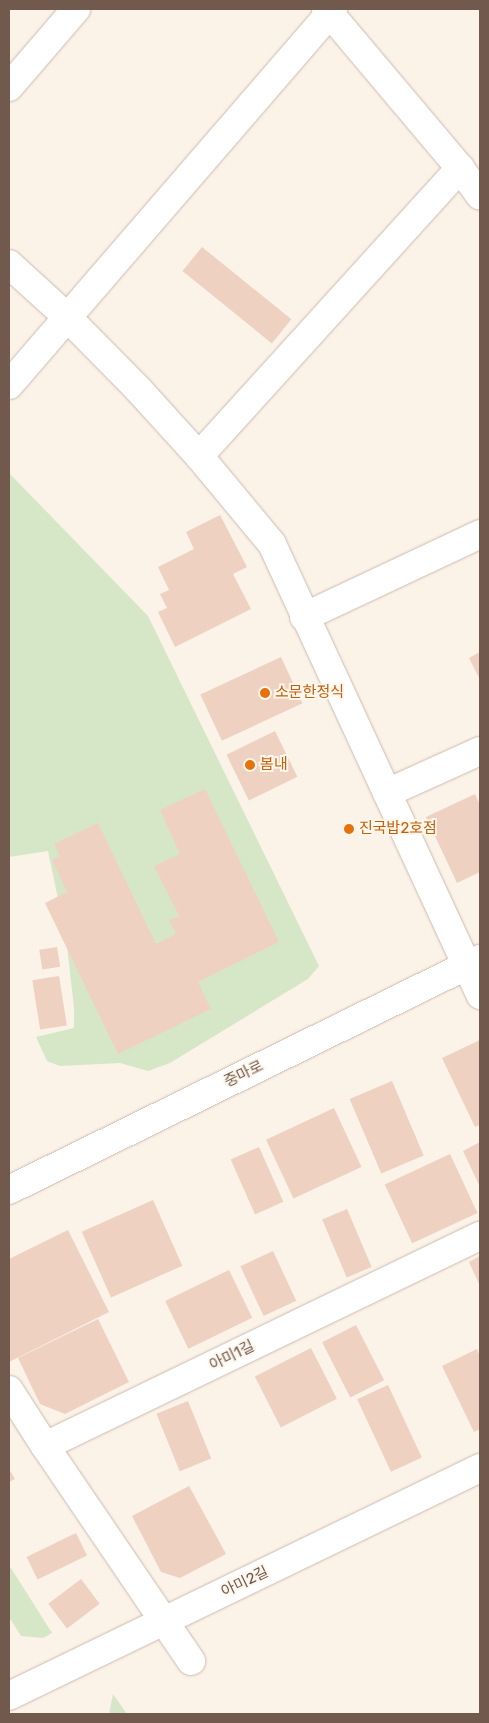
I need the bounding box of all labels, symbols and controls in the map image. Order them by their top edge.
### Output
place label: 소문한정식 [275,684,344,702]
marker: 소문한정식 [259,687,271,699]
place label: 봄내 [260,756,288,774]
marker: 봄내 [244,759,256,771]
place label: 진국밥2호점 [359,820,437,838]
marker: 진국밥2호점 [343,823,355,835]
street label: 중마로 [221,1057,267,1091]
street label: 아미1길 [207,1337,257,1375]
street label: 아미2길 [218,1563,272,1601]

